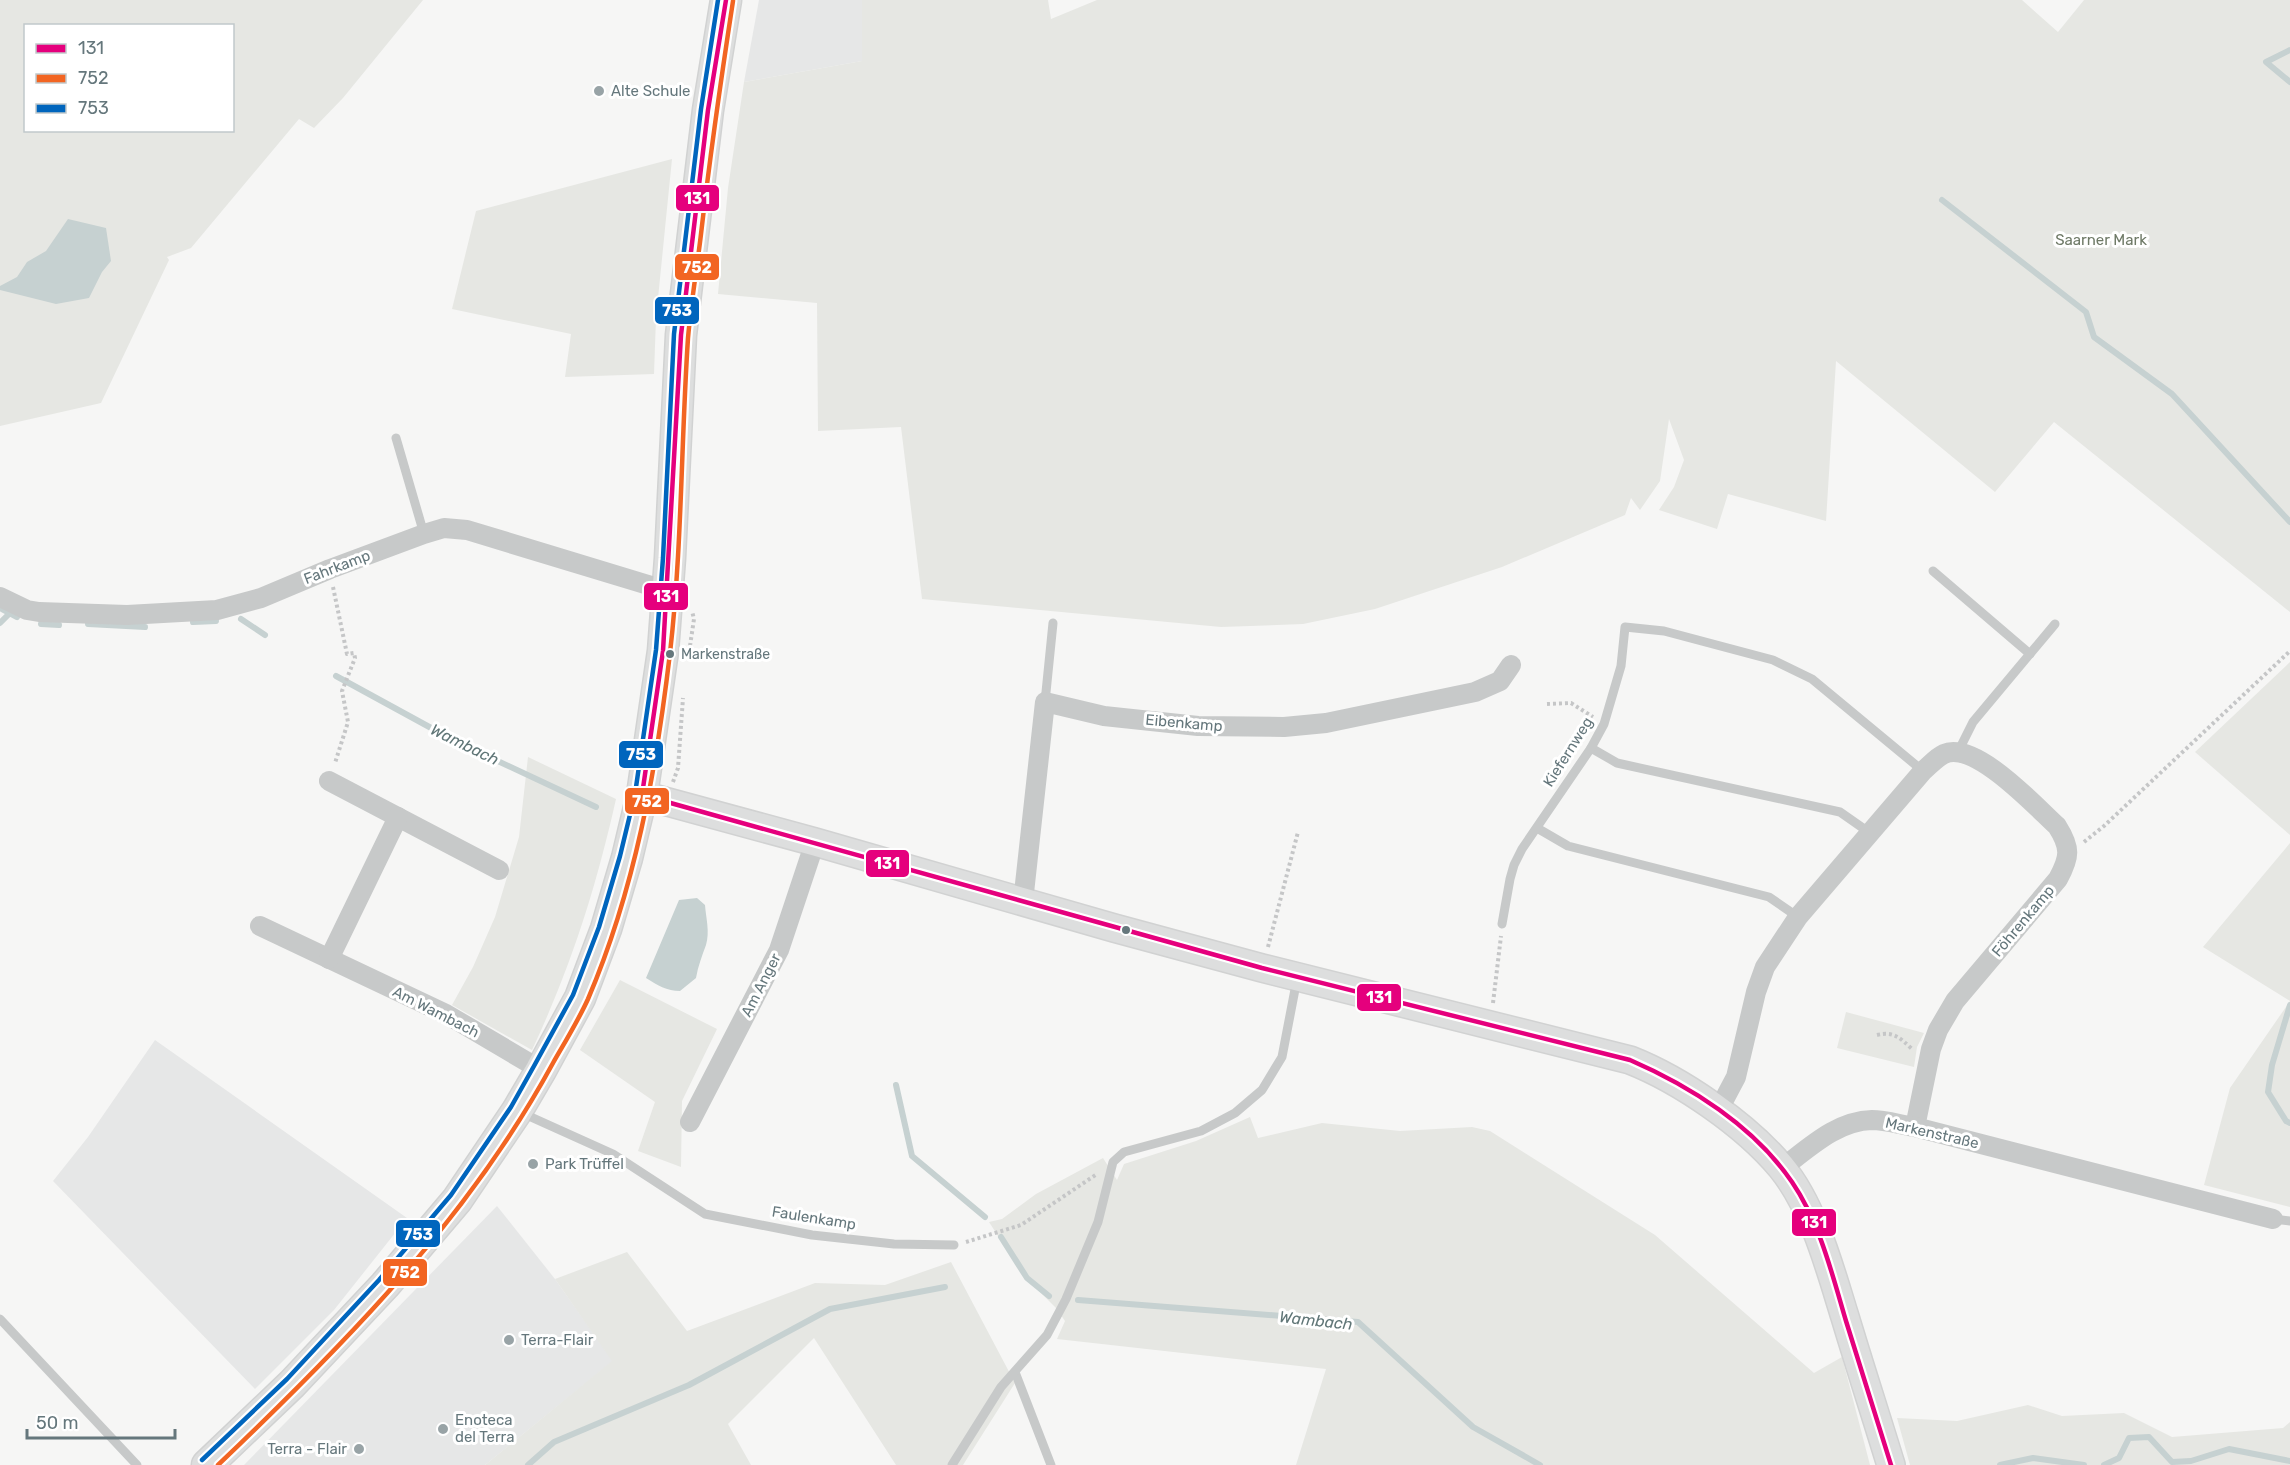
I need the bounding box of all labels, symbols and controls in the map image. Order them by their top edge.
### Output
legend [24,24,234,132]
text: 131 [78,37,104,59]
text: 752 [78,67,109,89]
place label: Alte Schule [611,82,690,100]
marker: Alte Schule [592,84,606,98]
text: 753 [78,97,109,119]
line badge: 131 [675,184,720,212]
text: 131 [684,189,710,208]
park label: Saarner Mark [2055,231,2147,249]
line badge: 752 [674,253,720,281]
text: 752 [682,258,712,277]
line badge: 753 [654,296,700,325]
text: 753 [662,301,692,320]
street label: Fahrkamp [301,546,373,588]
line badge: 131 [643,582,689,611]
text: 131 [653,587,679,606]
place label: Markenstraße [681,646,770,663]
marker: Markenstraße [664,648,676,660]
street label: Eibenkamp [1145,711,1223,735]
street label: Kiefernweg [1539,714,1597,790]
water label: Wambach [427,720,502,769]
line badge: 753 [618,740,664,769]
text: 753 [626,745,656,764]
line badge: 752 [624,787,670,815]
text: 752 [632,792,662,811]
line badge: 131 [865,849,910,878]
text: 131 [874,854,900,873]
street label: Föhrenkamp [1988,882,2058,960]
unlabelled marker [1120,924,1132,936]
street label: Am Anger [737,950,785,1020]
street label: Am Wambach [390,982,482,1042]
line badge: 131 [1356,983,1402,1012]
text: 131 [1366,988,1392,1007]
street label: Markenstraße [1884,1114,1980,1152]
place label: Park Trüffel [545,1155,624,1173]
marker: Park Trüffel [526,1157,540,1171]
street label: Faulenkamp [771,1202,857,1234]
line badge: 131 [1791,1208,1837,1237]
text: 131 [1801,1213,1827,1232]
line badge: 753 [395,1219,441,1248]
text: 753 [403,1225,433,1244]
line badge: 752 [382,1258,428,1287]
text: 752 [390,1263,420,1282]
water label: Wambach [1278,1307,1354,1334]
place label: Terra-Flair [521,1331,594,1349]
marker: Terra-Flair [502,1333,516,1347]
scale bar [27,1402,176,1440]
place label: Enoteca del Terra [455,1411,514,1446]
text: 50 m [36,1412,79,1434]
marker: Enoteca del Terra [436,1422,450,1436]
place label: Terra - Flair [267,1440,347,1458]
marker: Terra - Flair [352,1442,366,1456]

